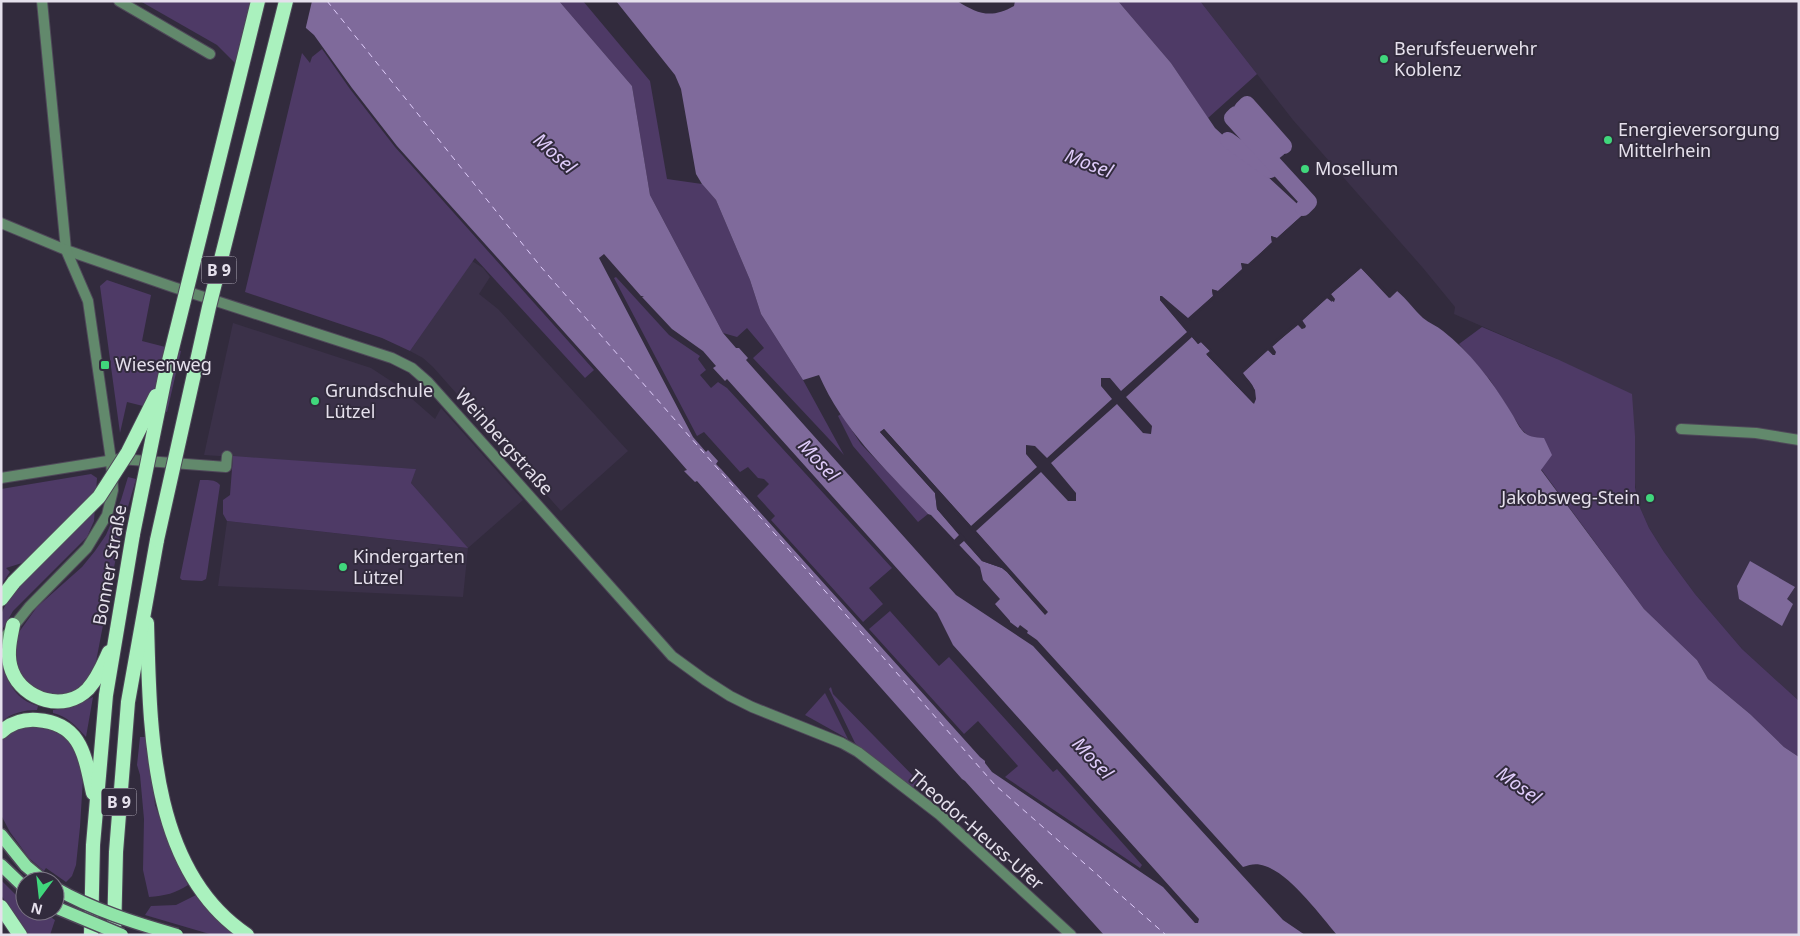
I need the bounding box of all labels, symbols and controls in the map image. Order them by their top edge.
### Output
place label: Berufsfeuerwehr Koblenz [1394,36,1538,81]
marker: Berufsfeuerwehr Koblenz [1378,53,1390,65]
place label: Energieversorgung Mittelrhein [1618,117,1780,162]
water label: Mosel [528,127,583,180]
marker: Energieversorgung Mittelrhein [1602,134,1614,146]
water label: Mosel [1061,142,1118,184]
place label: Mosellum [1315,156,1398,180]
marker: Mosellum [1299,163,1311,175]
road number: B 9 [202,256,236,284]
place label: Wiesenweg [115,352,212,376]
marker: Wiesenweg [99,359,111,371]
place label: Grundschule Lützel [325,378,433,423]
street label: Weinbergstraße [450,383,559,500]
marker: Grundschule Lützel [309,395,321,407]
water label: Mosel [793,433,846,488]
place label: Jakobsweg-Stein [1499,485,1640,509]
marker: Jakobsweg-Stein [1644,492,1656,504]
street label: Bonner Straße [87,503,131,627]
place label: Kindergarten Lützel [353,544,465,589]
marker: Kindergarten Lützel [337,561,349,573]
water label: Mosel [1067,731,1120,786]
water label: Mosel [1491,760,1547,811]
street label: Theodor-Heuss-Ufer [904,764,1050,895]
road number: B 9 [102,789,136,816]
north arrow [15,871,65,921]
text: N [29,898,44,920]

